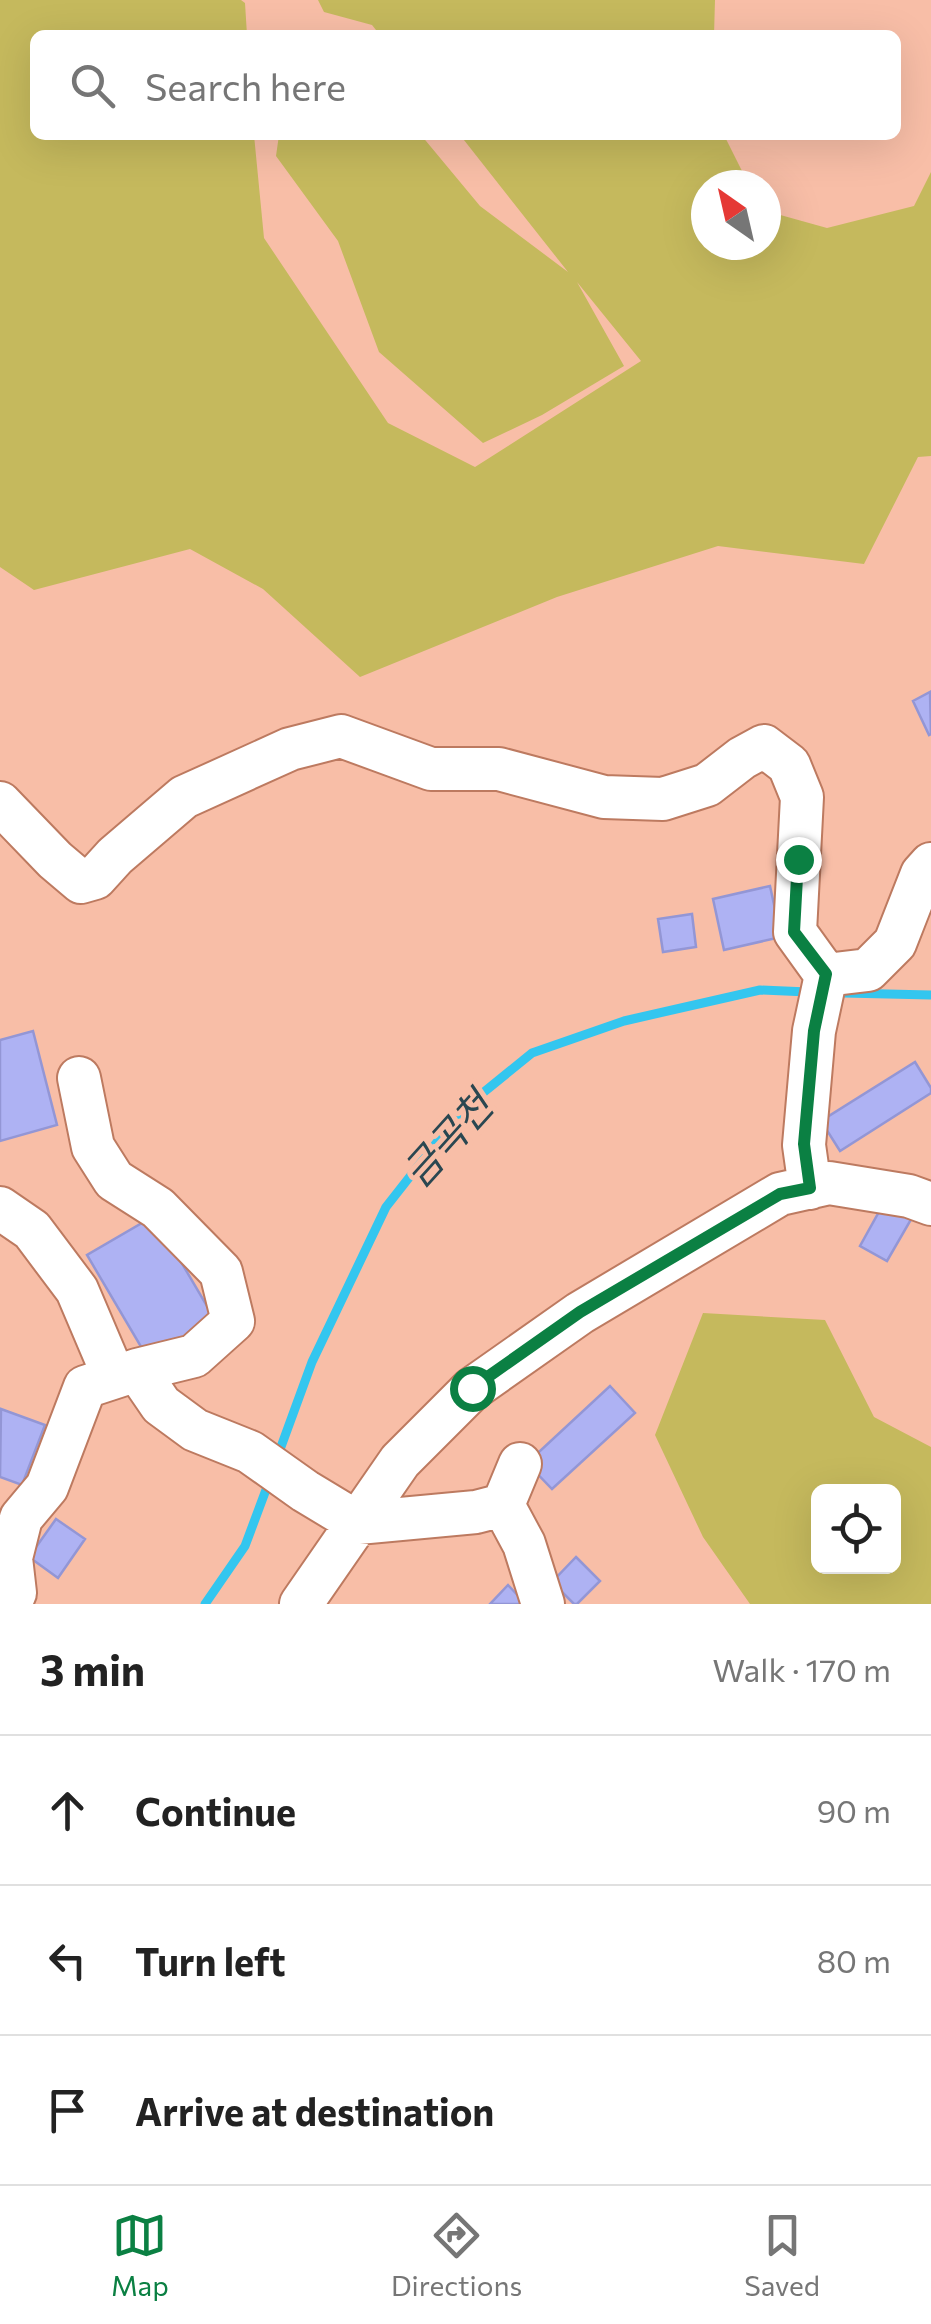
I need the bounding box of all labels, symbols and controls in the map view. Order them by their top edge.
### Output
search box [30,30,901,140]
icon: search [65,58,120,113]
text: Search here [145,62,346,109]
north arrow [691,170,781,260]
route end [776,837,822,883]
water label: 금곡천 [391,1077,504,1195]
route start [450,1366,496,1412]
map controls [811,1484,901,1574]
button: locate [811,1484,901,1574]
text: 3 min [40,1643,145,1695]
text: Walk · 170 m [713,1649,891,1689]
icon: ahead [40,1783,95,1838]
text: Continue [135,1787,296,1834]
text: 90 m [817,1790,891,1830]
icon: left [40,1933,95,1988]
text: Turn left [135,1937,286,1984]
text: 80 m [817,1940,891,1980]
icon: arrive [40,2083,95,2138]
text: Arrive at destination [135,2087,494,2134]
tab: Map [111,2208,169,2302]
tab: Directions [391,2208,522,2302]
tab: Saved [744,2208,820,2302]

